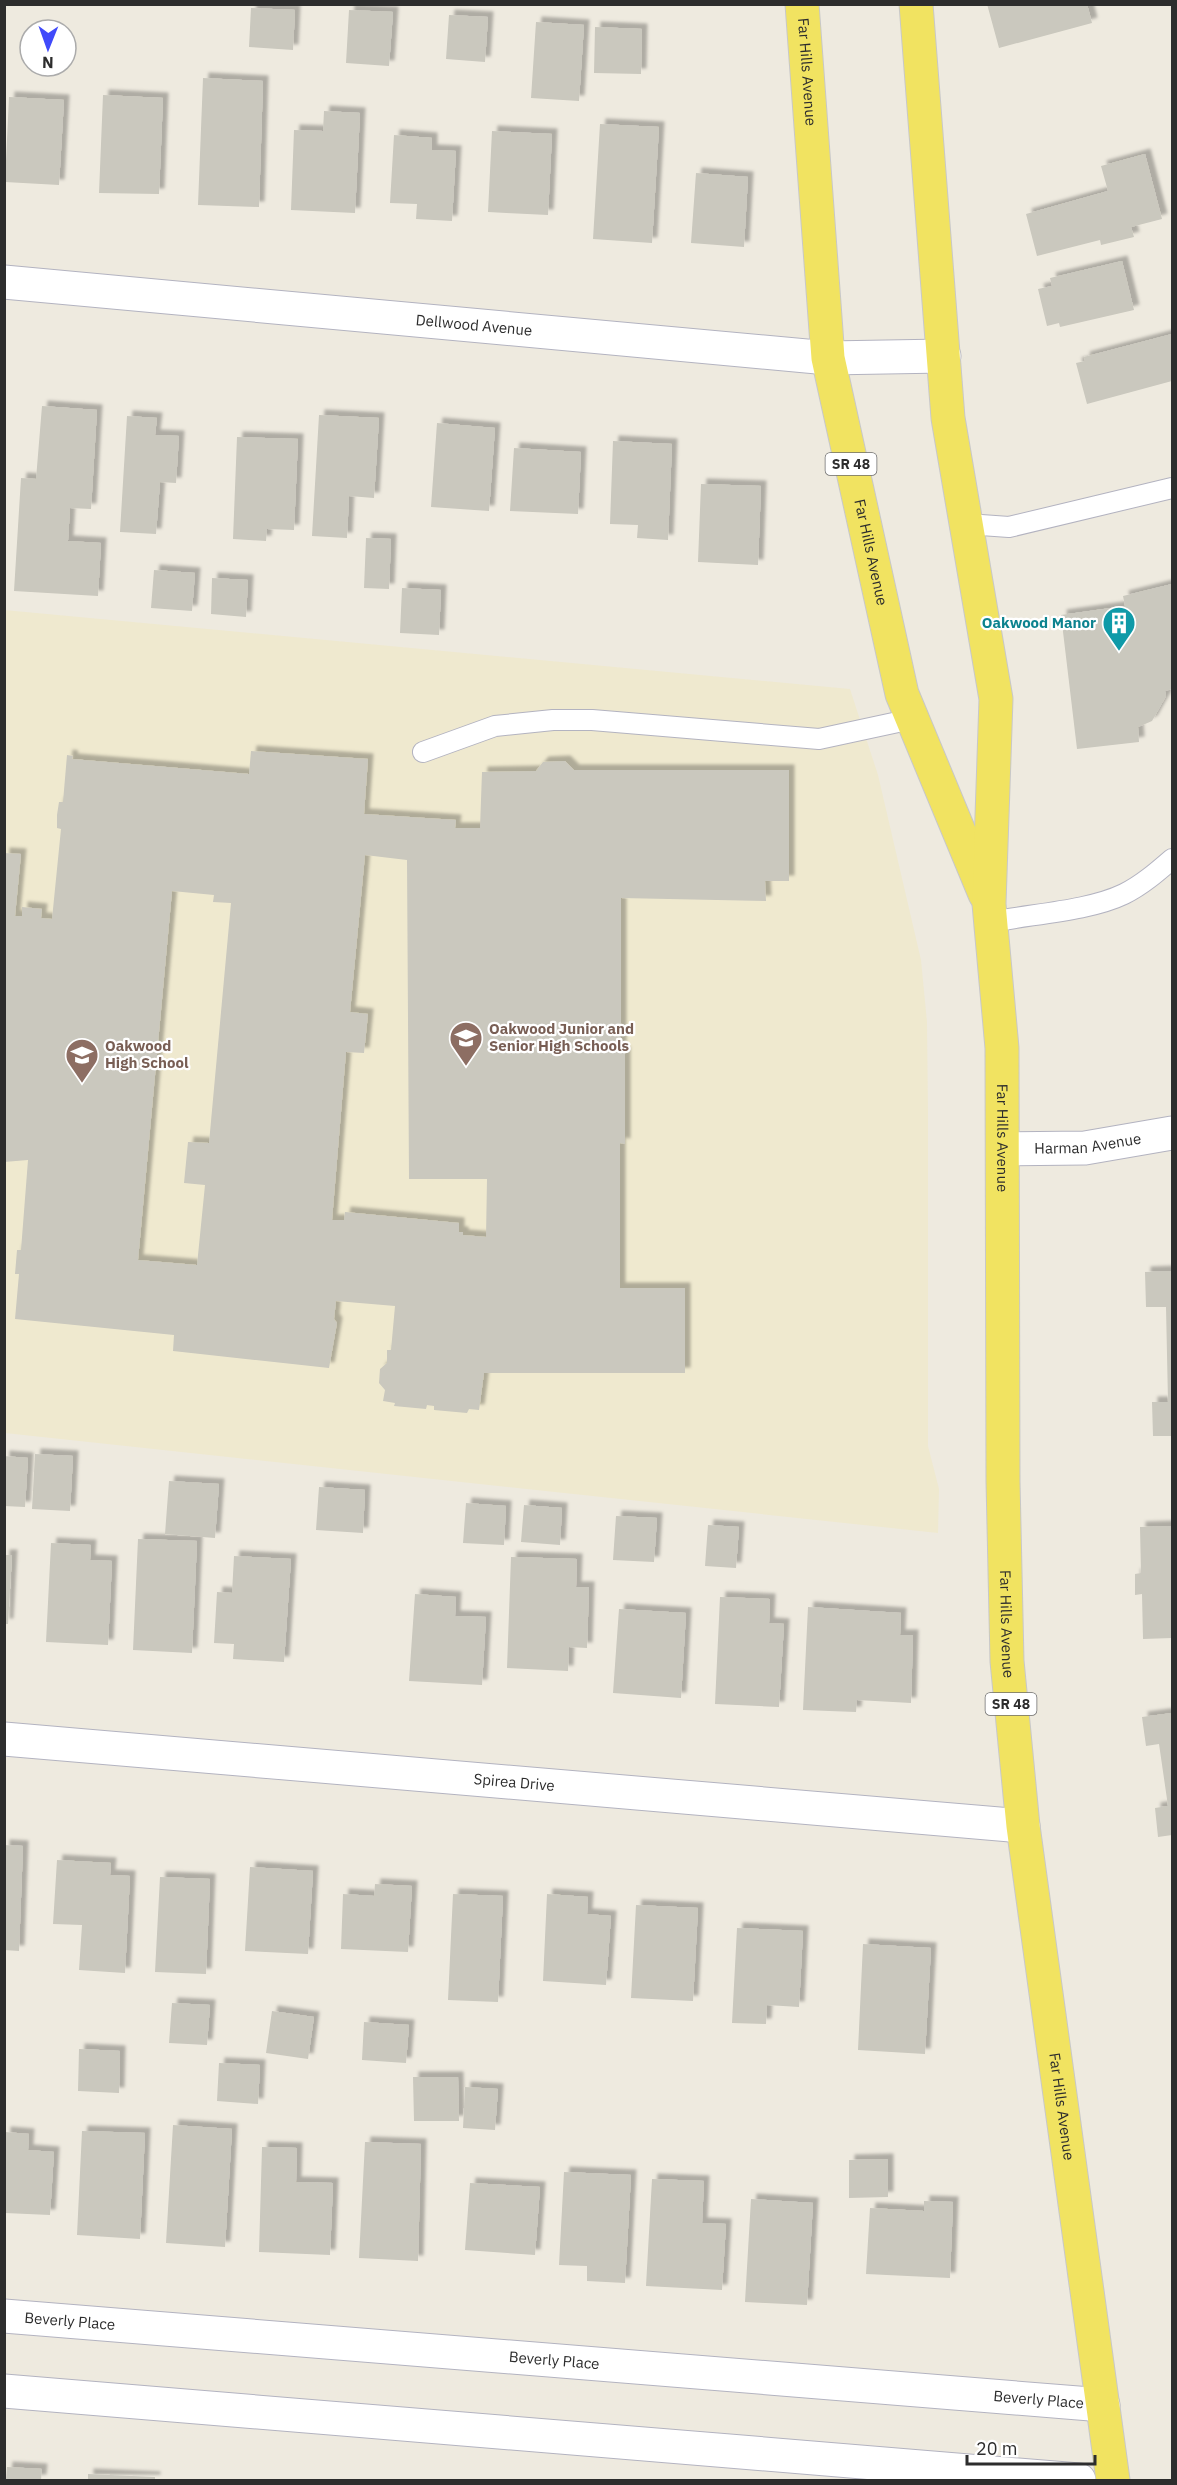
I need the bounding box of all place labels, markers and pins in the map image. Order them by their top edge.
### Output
building icon: Oakwood Manor [1101,605,1137,652]
place label: Oakwood Manor [982,613,1096,632]
place label: Oakwood Junior and Senior High Schools [489,1019,634,1055]
school or university icon: Oakwood Junior and Senior High Schools [448,1020,484,1067]
place label: Oakwood High School [105,1036,189,1072]
school or university icon: Oakwood High School [64,1037,100,1084]

